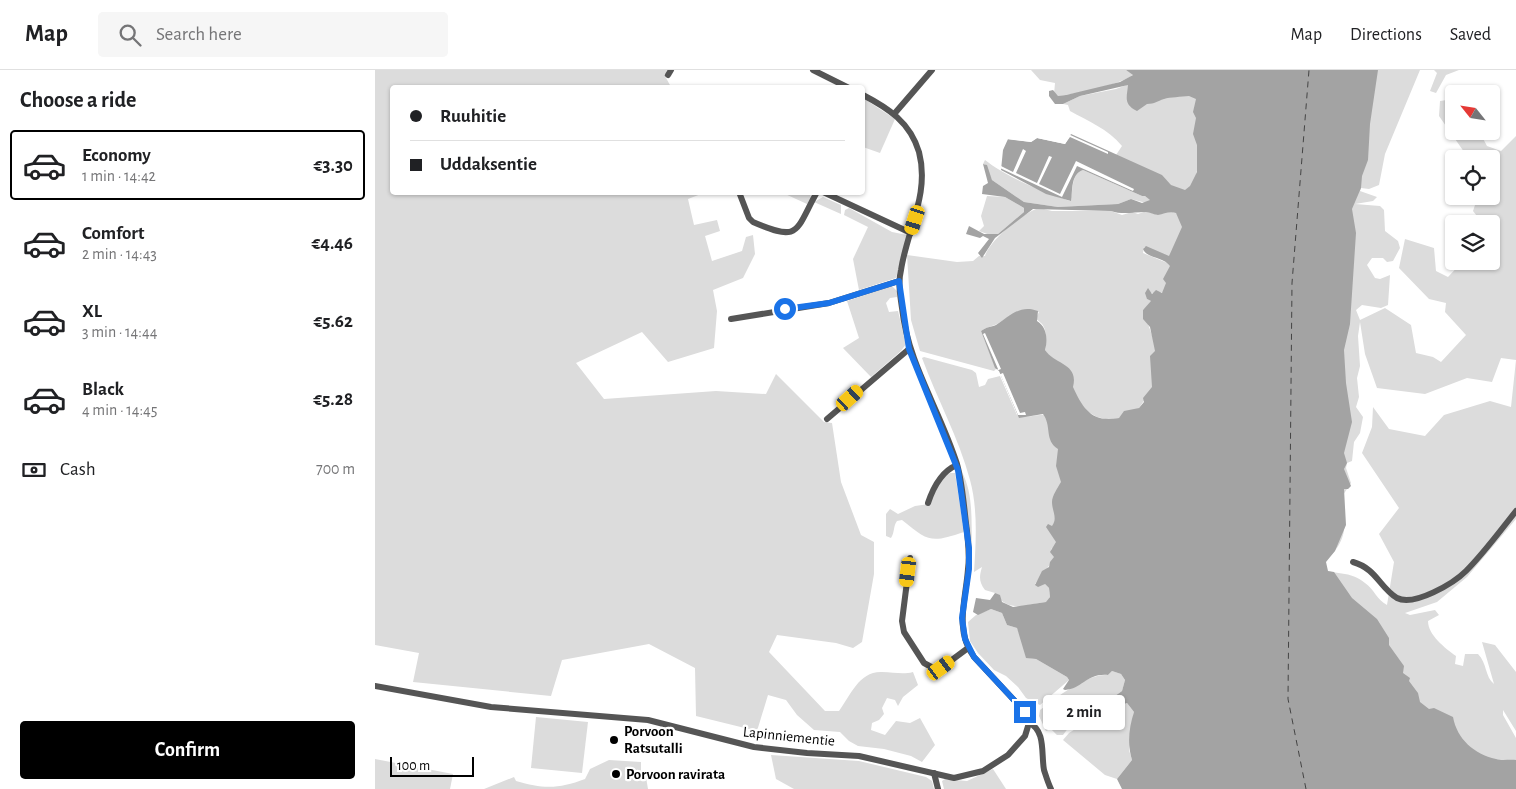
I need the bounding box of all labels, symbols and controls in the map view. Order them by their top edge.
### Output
search box [98,12,448,57]
icon: search [116,21,144,49]
text: Map [25,22,68,46]
text: Search here [156,25,242,44]
text: Map [1291,26,1322,44]
text: Directions [1350,26,1422,44]
text: Saved [1450,26,1491,44]
north arrow [1445,85,1500,140]
map controls [1445,85,1500,270]
text: Choose a ride [20,89,136,111]
text: Ruuhitie [440,107,506,126]
icon: car [22,143,67,188]
text: Economy [82,146,151,165]
button: locate [1445,150,1500,205]
text: Uddaksentie [440,155,537,174]
text: €3.30 [313,156,353,175]
text: 1 min · 14:42 [82,168,156,184]
car [903,203,926,237]
button: layers [1445,215,1500,270]
icon: car [22,221,67,266]
text: Comfort [82,224,144,243]
text: €4.46 [311,234,353,253]
text: 2 min · 14:43 [82,246,157,262]
route start [774,298,796,320]
icon: car [22,299,67,344]
text: XL [82,302,102,321]
text: €5.62 [313,312,353,331]
text: 3 min · 14:44 [82,324,157,340]
icon: car [22,377,67,422]
text: Black [82,380,124,399]
car [833,382,866,414]
text: €5.28 [313,390,353,409]
text: 4 min · 14:45 [82,402,157,418]
icon: cash [20,456,48,484]
text: Cash [60,460,96,479]
text: 700 m [316,461,355,477]
car [898,556,917,588]
car [924,653,957,683]
callout: 2 min [1043,694,1125,730]
route end [1014,701,1036,723]
text: 2 min [1066,704,1102,720]
button: Confirm [20,721,355,779]
place label: Porvoon Ratsutalli [624,724,683,756]
street label: Lapinniementie [742,724,836,749]
marker: Porvoon Ratsutalli [608,734,620,746]
scale bar [390,754,474,777]
text: 100 m [397,759,430,773]
place label: Porvoon ravirata [626,767,725,782]
marker: Porvoon ravirata [610,768,622,780]

